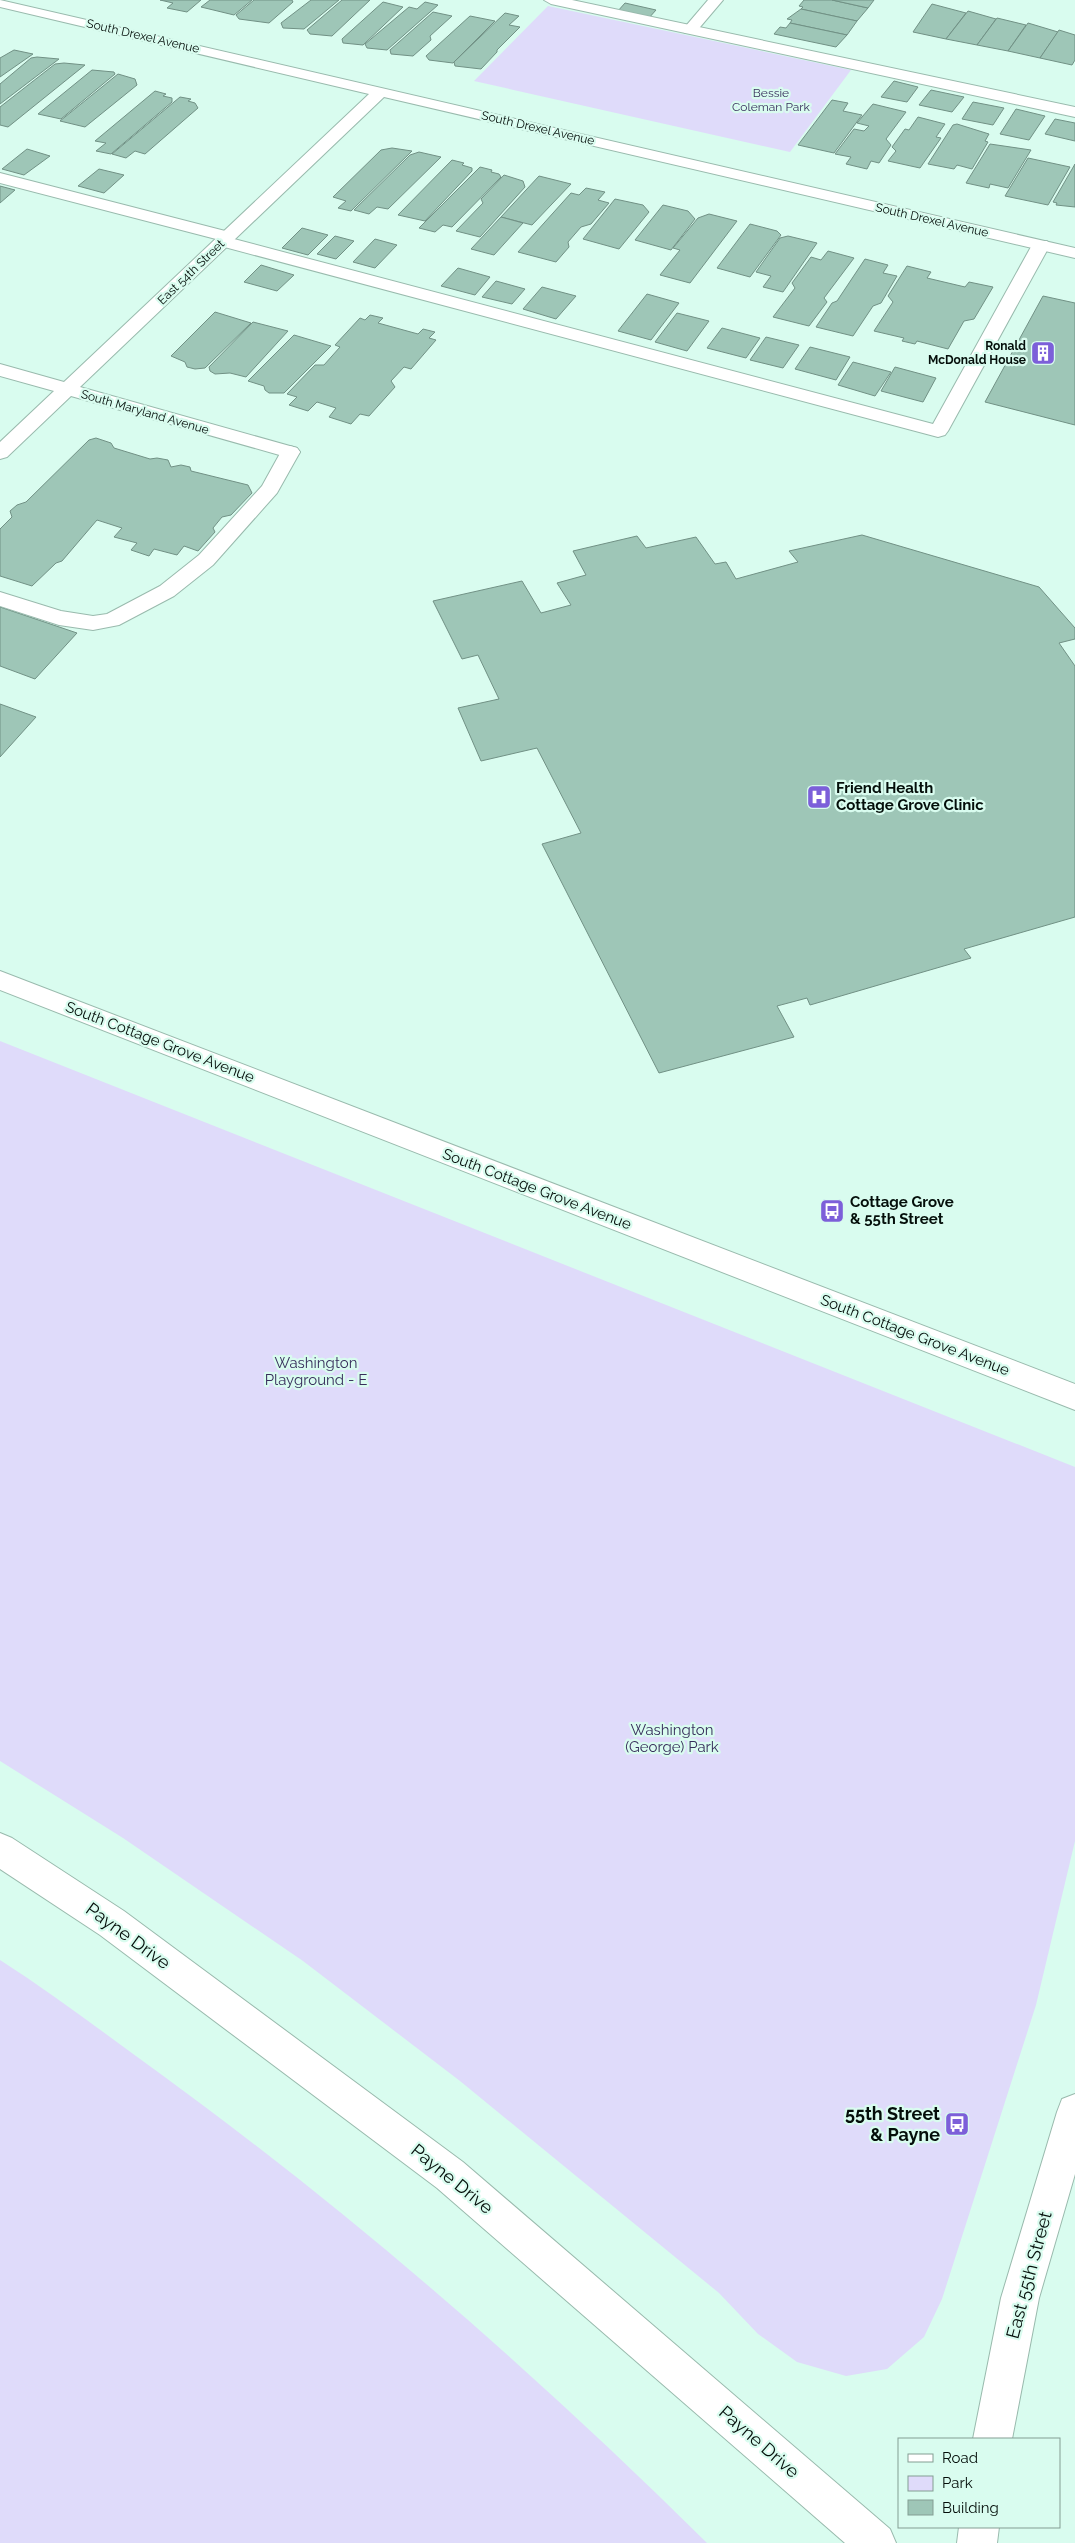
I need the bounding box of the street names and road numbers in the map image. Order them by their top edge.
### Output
street label: South Drexel Avenue [85,16,201,56]
street label: South Drexel Avenue [480,108,596,148]
street label: South Drexel Avenue [874,200,990,240]
street label: East 54th Street [155,237,227,307]
street label: South Maryland Avenue [79,387,211,437]
street label: South Cottage Grove Avenue [63,998,257,1086]
street label: South Cottage Grove Avenue [440,1145,634,1233]
street label: South Cottage Grove Avenue [818,1291,1012,1379]
street label: Payne Drive [82,1898,175,1973]
street label: Payne Drive [407,2139,498,2218]
street label: East 55th Street [1001,2209,1056,2341]
street label: Payne Drive [715,2401,804,2482]

